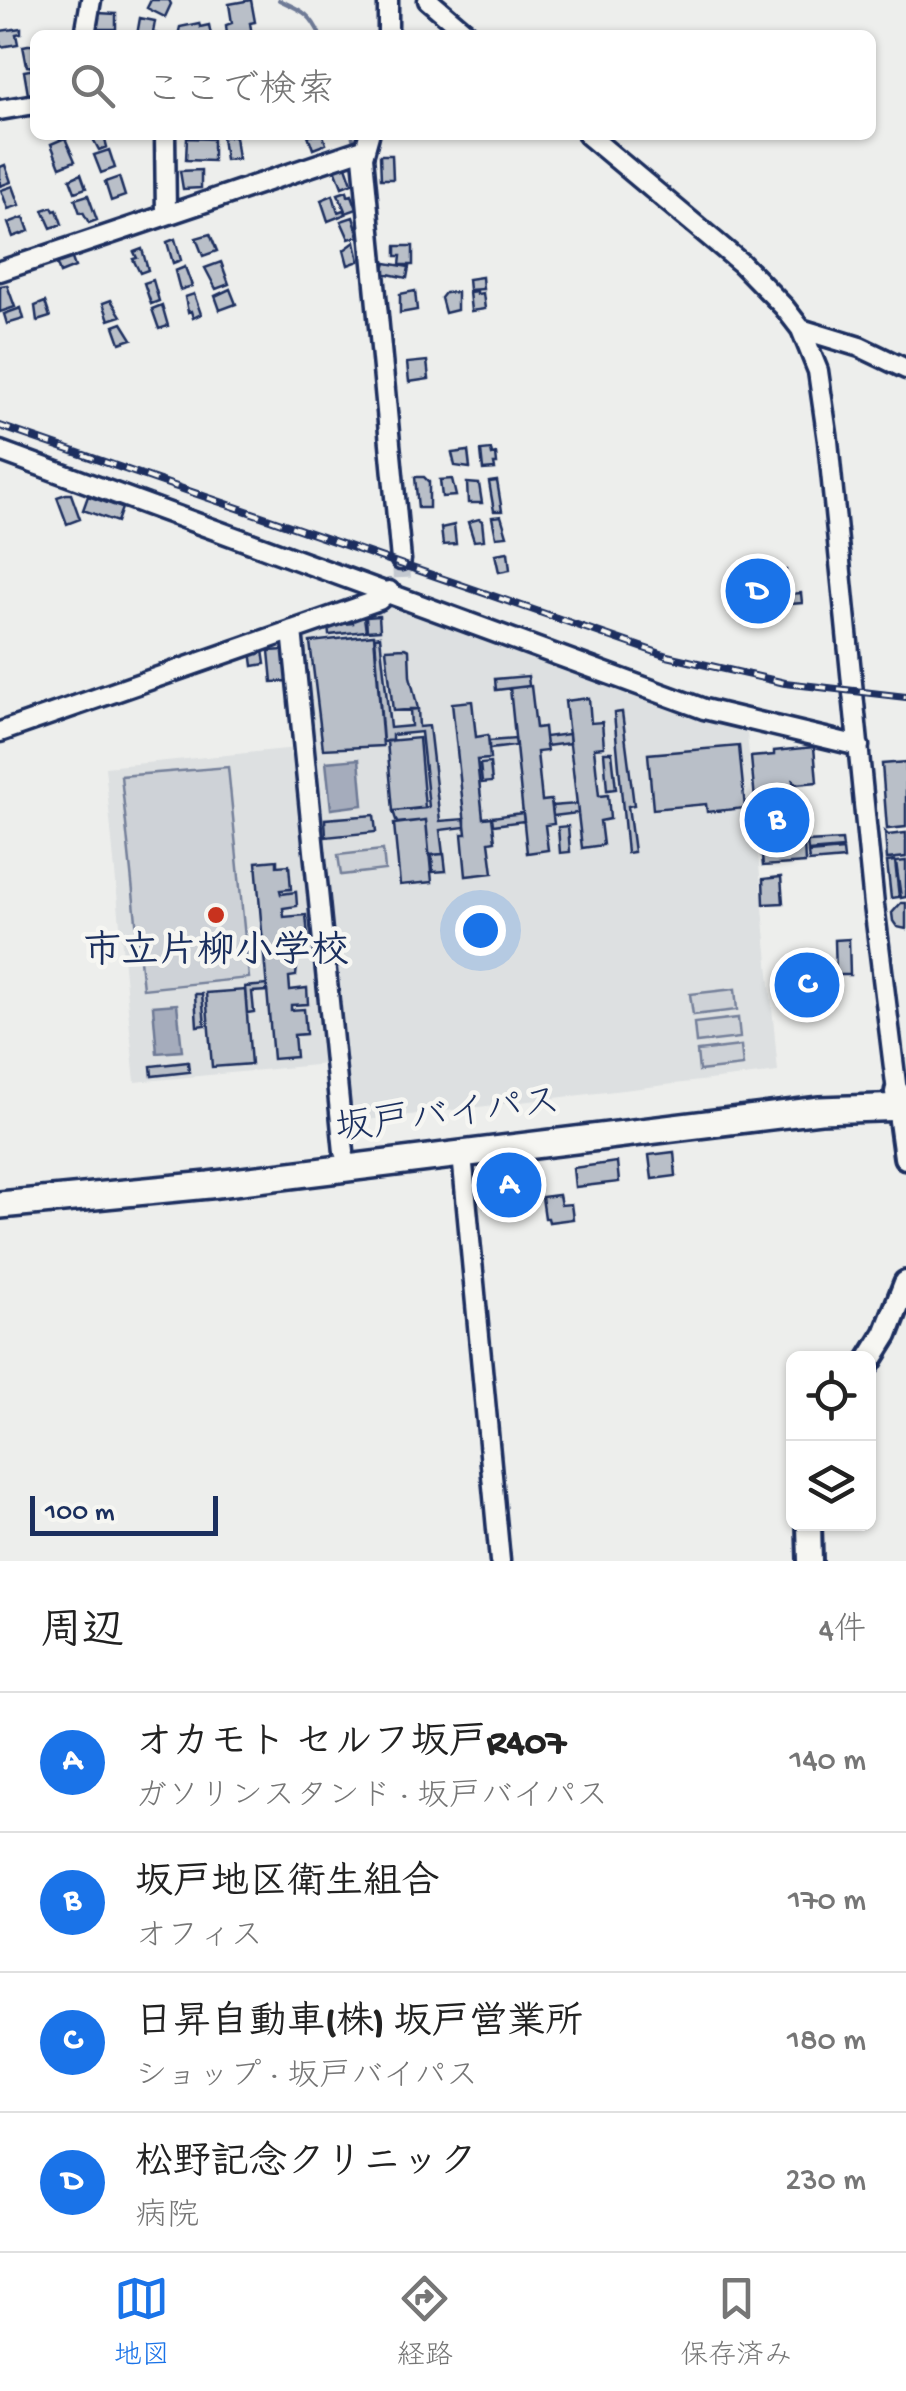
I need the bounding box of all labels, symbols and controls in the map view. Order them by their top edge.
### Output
search box [30,30,876,140]
icon: search [65,58,120,113]
text: ここで検索 [145,71,335,115]
pin: D [726,554,790,628]
pin: B [744,782,810,858]
marker: 市立片柳小学校 [205,904,227,926]
your location [455,905,506,956]
place label: 市立片柳小学校 [83,929,349,976]
pin: C [774,948,840,1022]
street label: 坂戸バイパス [332,1081,563,1154]
pin: A [476,1148,542,1222]
map controls [786,1351,876,1531]
button: locate [786,1351,876,1441]
button: layers [786,1441,876,1531]
scale bar [30,1491,218,1536]
text: 100 m [45,1497,115,1530]
text: 周辺 [40,1610,124,1659]
text: 4件 [819,1613,866,1651]
text: オカモト セルフ坂戸R407 [135,1723,566,1767]
text: A [63,1743,82,1781]
text: 140 m [789,1743,866,1781]
text: ガソリンスタンド · 坂戸バイパス [135,1779,608,1817]
text: 坂戸地区衛生組合 [135,1863,439,1907]
text: B [64,1883,81,1921]
text: 170 m [788,1883,866,1921]
text: オフィス [135,1919,263,1957]
text: 日昇自動車(株) 坂戸営業所 [135,2003,584,2047]
text: C [64,2023,81,2061]
text: 180 m [787,2023,866,2061]
text: ショップ · 坂戸バイパス [135,2059,478,2097]
text: 松野記念クリニック [135,2143,477,2187]
text: D [62,2163,83,2201]
text: 230 m [785,2163,866,2201]
text: 病院 [135,2199,199,2237]
tab: 地図 [114,2271,170,2374]
tab: 経路 [397,2271,453,2374]
tab: 保存済み [680,2271,792,2374]

